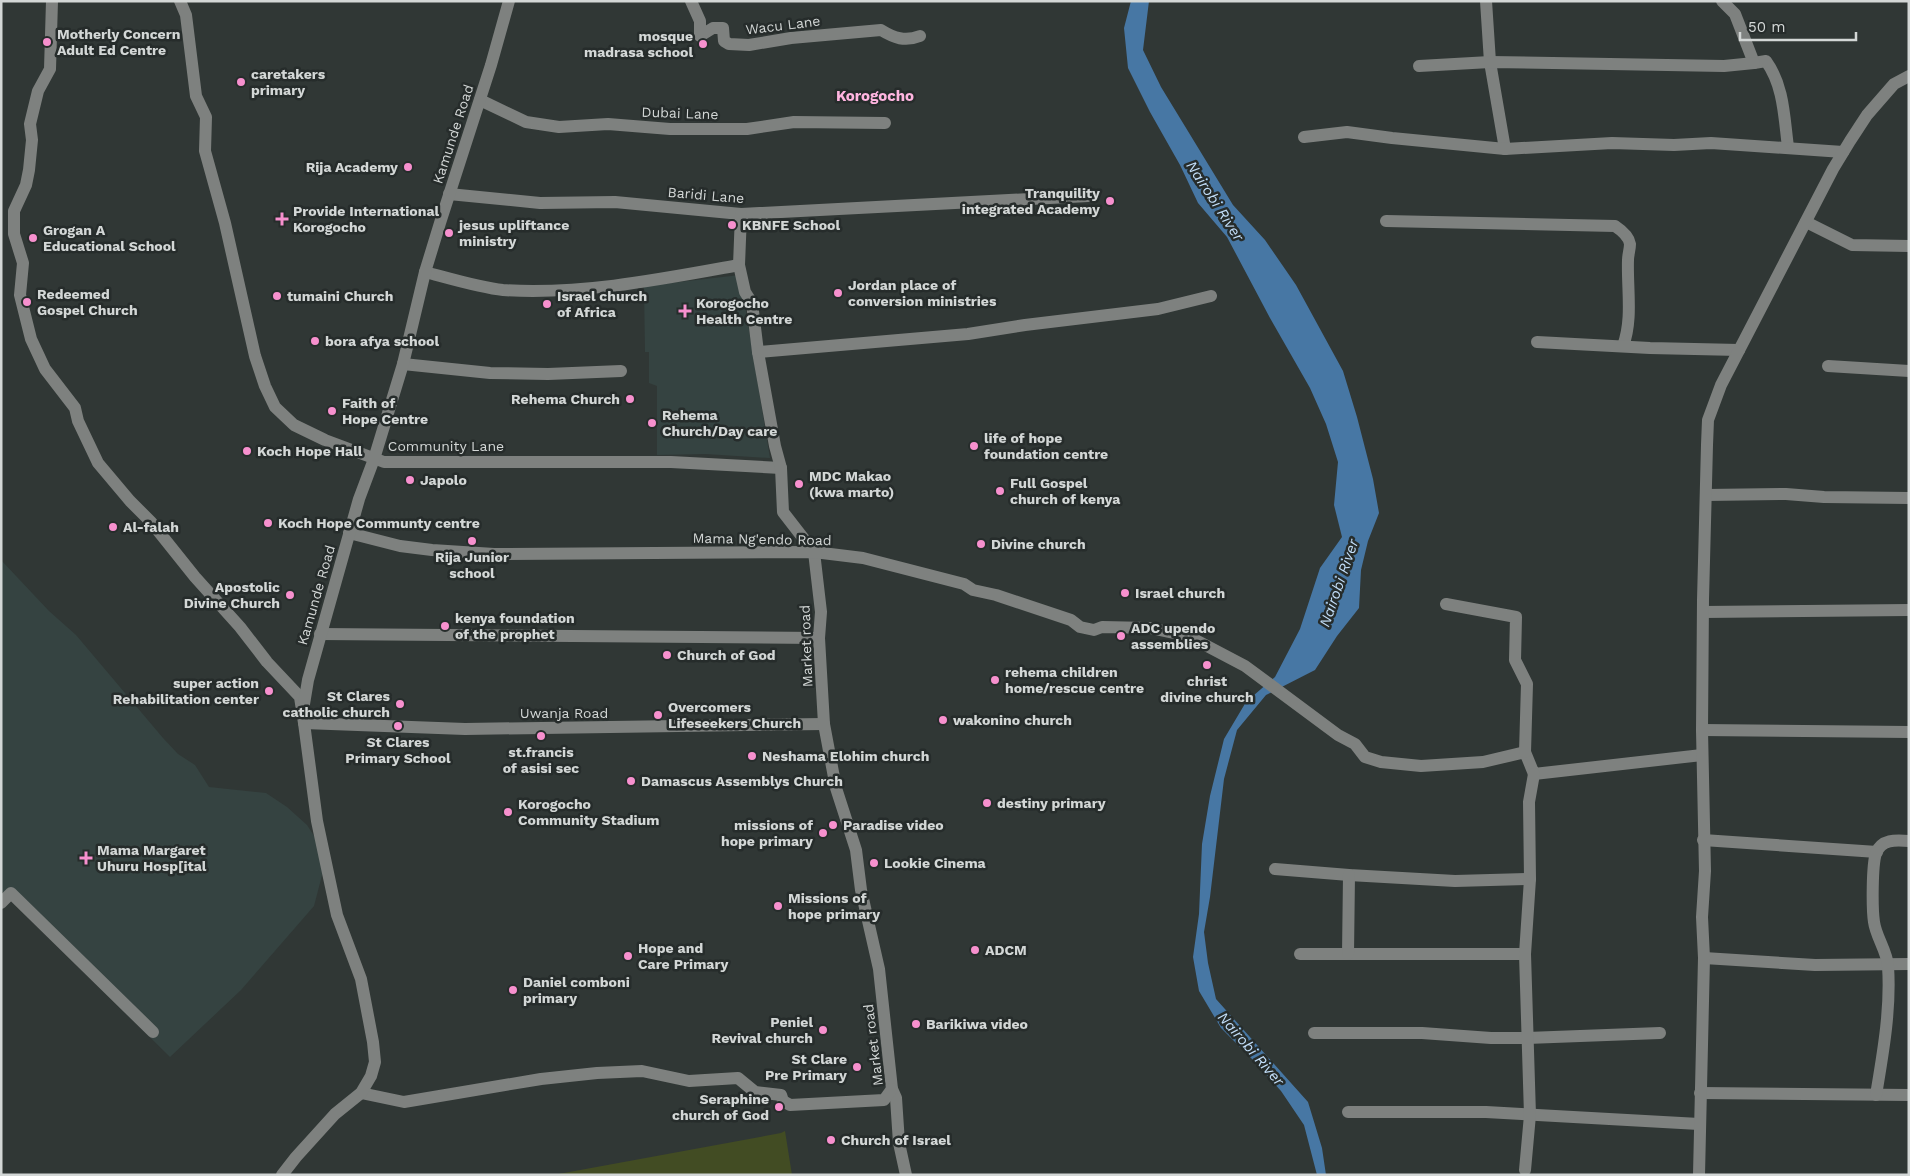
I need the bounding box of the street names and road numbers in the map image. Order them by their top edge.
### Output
street label: Wacu Lane [745,12,821,38]
street label: Kamunde Road [429,82,477,186]
street label: Dubai Lane [641,104,719,122]
street label: Baridi Lane [667,184,745,206]
street label: Community Lane [388,438,504,454]
street label: Mama Ng'endo Road [692,530,832,548]
street label: Kamunde Road [294,543,338,647]
street label: Market road [797,605,815,687]
street label: Uwanja Road [520,705,608,721]
street label: Market road [860,1003,886,1087]

